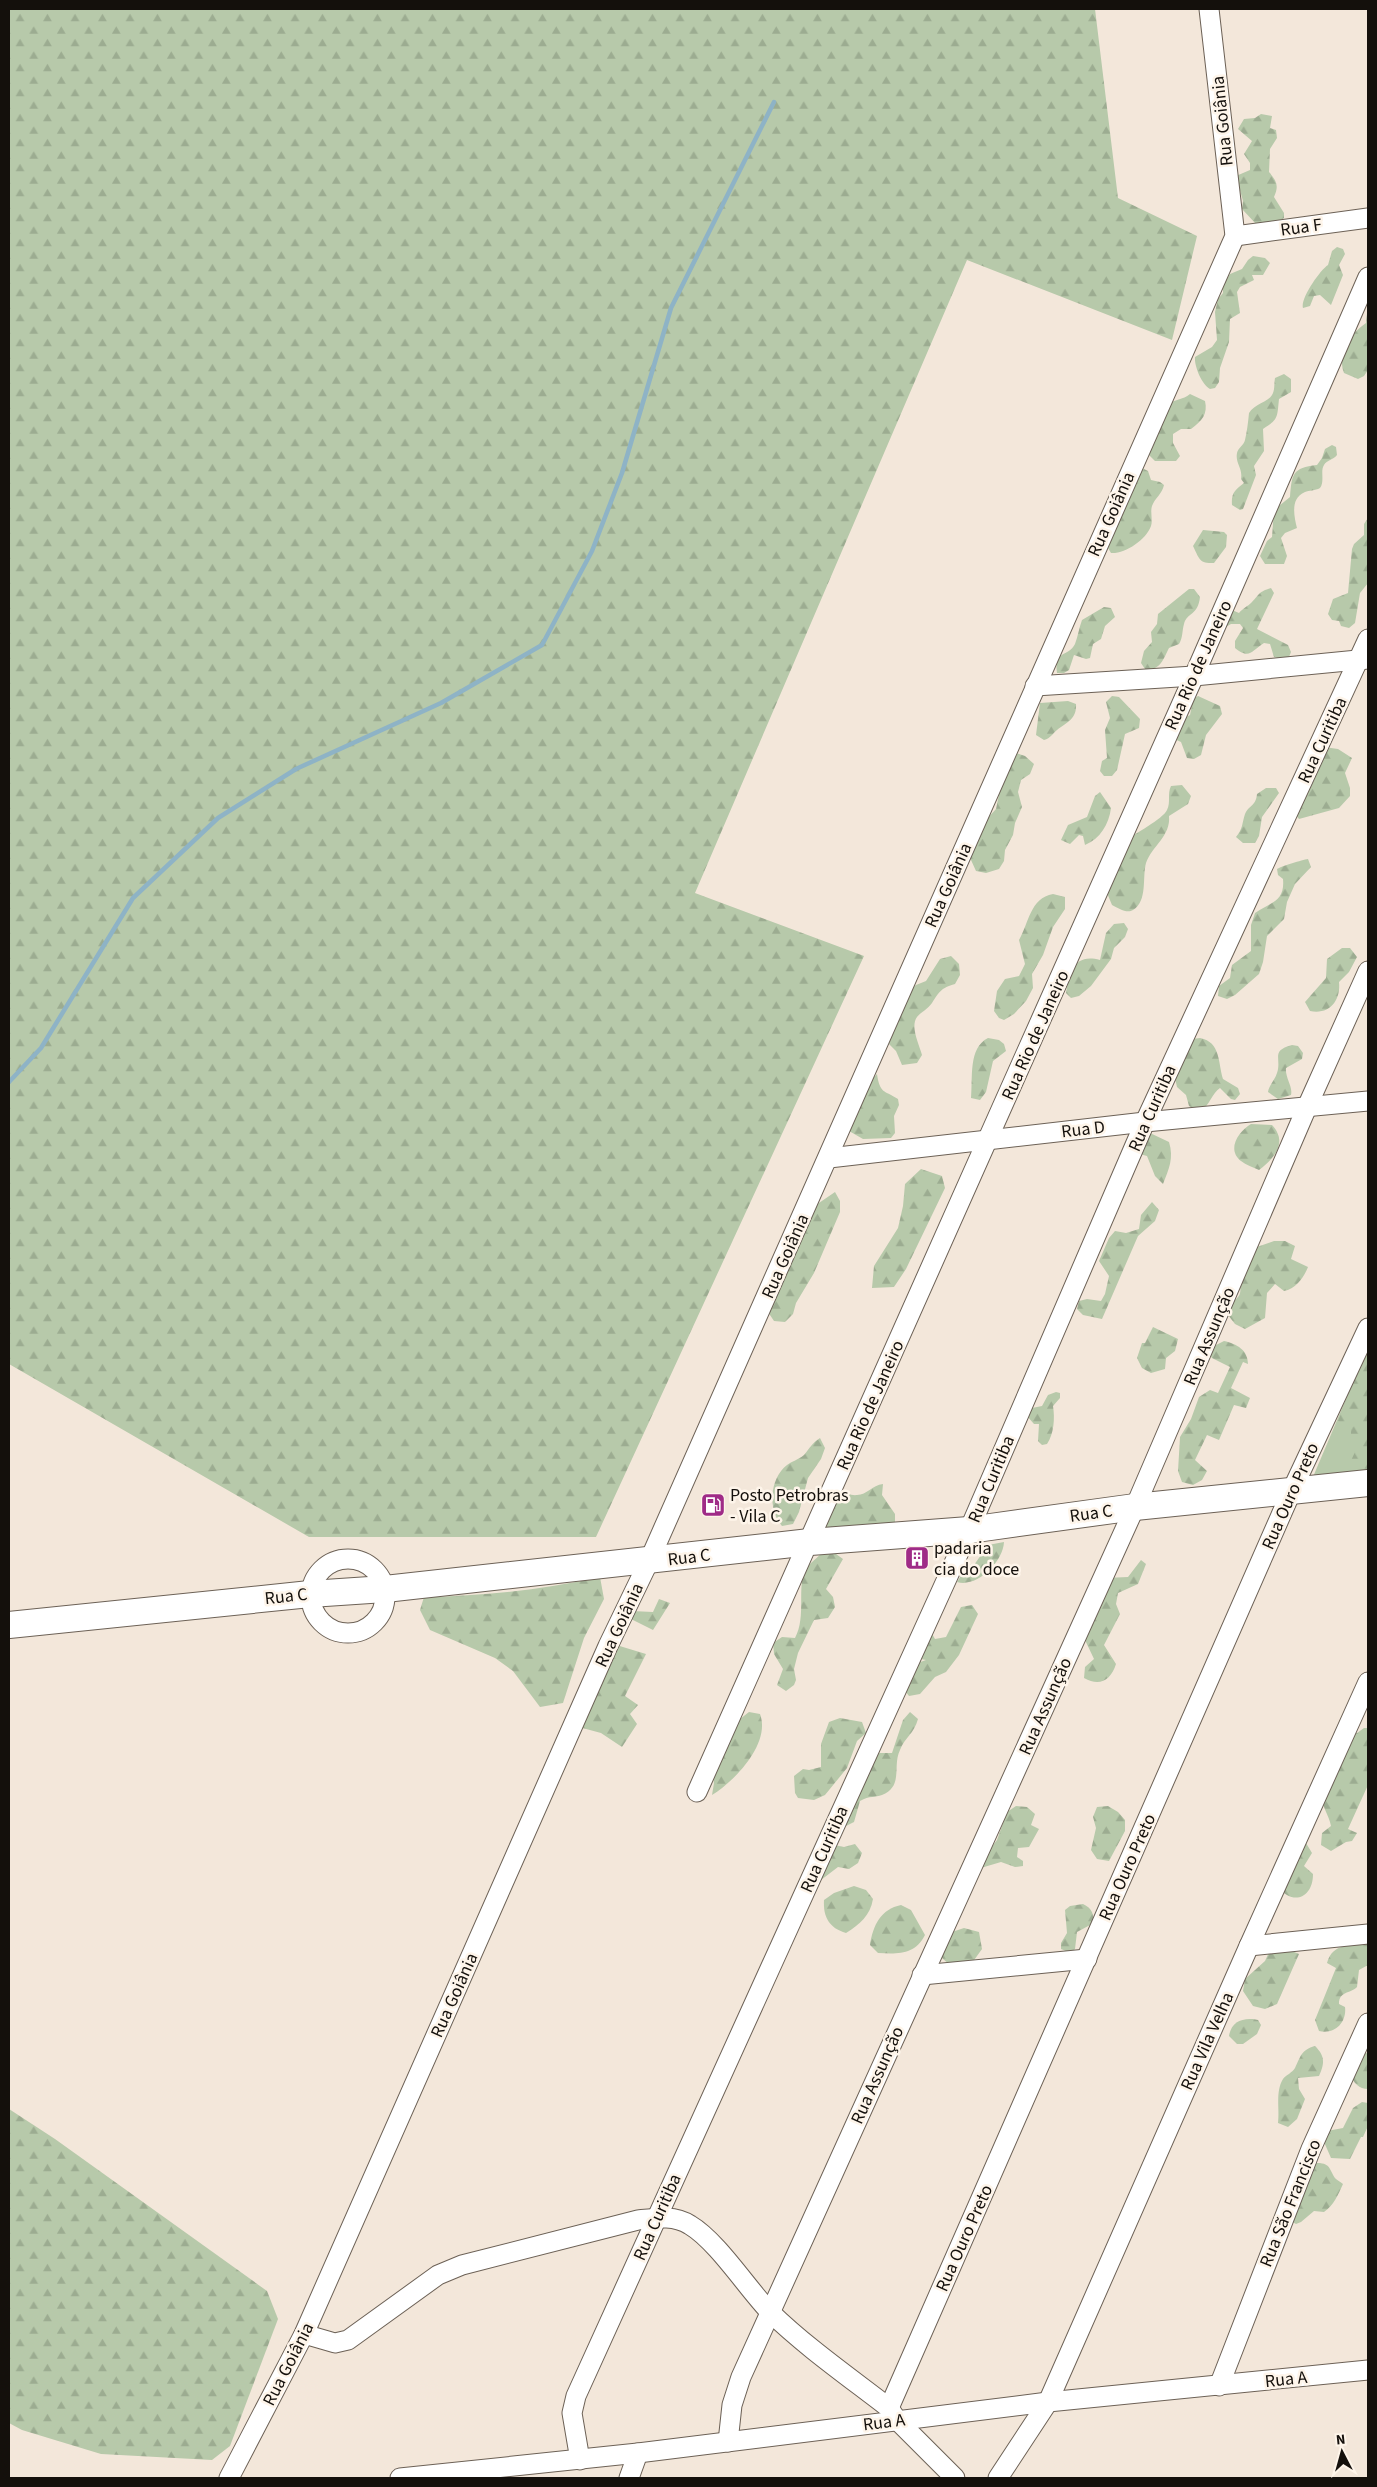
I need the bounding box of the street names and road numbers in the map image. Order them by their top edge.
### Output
street label: Rua Goiânia [1205,75,1240,167]
street label: Rua F [1279,212,1324,243]
street label: Rua Goiânia [1082,468,1141,561]
street label: Rua Rio de Janeiro [1159,596,1238,734]
street label: Rua Curitiba [1292,693,1353,787]
street label: Rua Goiânia [919,839,978,932]
street label: Rua Rio de Janeiro [996,966,1075,1104]
street label: Rua Curitiba [1122,1061,1183,1156]
street label: Rua D [1060,1114,1106,1145]
street label: Rua Goiânia [756,1210,815,1303]
street label: Rua Assunção [1178,1283,1241,1389]
street label: Rua Rio de Janeiro [831,1336,910,1474]
street label: Rua Curitiba [962,1432,1021,1527]
street label: Rua Ouro Preto [1256,1439,1325,1554]
street label: Rua C [1068,1498,1114,1529]
street label: Rua C [666,1542,712,1573]
street label: Rua Goiânia [589,1579,650,1671]
street label: Rua C [263,1582,309,1611]
street label: Rua Assunção [1013,1653,1078,1759]
street label: Rua Curitiba [794,1802,855,1897]
street label: Rua Ouro Preto [1093,1810,1162,1925]
street label: Rua Goiânia [425,1949,484,2042]
street label: Rua Vila Velha [1175,1988,1240,2094]
street label: Rua Assunção [845,2022,910,2128]
street label: Rua São Francisco [1253,2136,1327,2271]
street label: Rua Curitiba [627,2170,688,2265]
street label: Rua Ouro Preto [930,2181,999,2296]
street label: Rua Goiânia [257,2318,320,2410]
street label: Rua A [1264,2365,1309,2394]
street label: Rua A [861,2407,907,2437]

